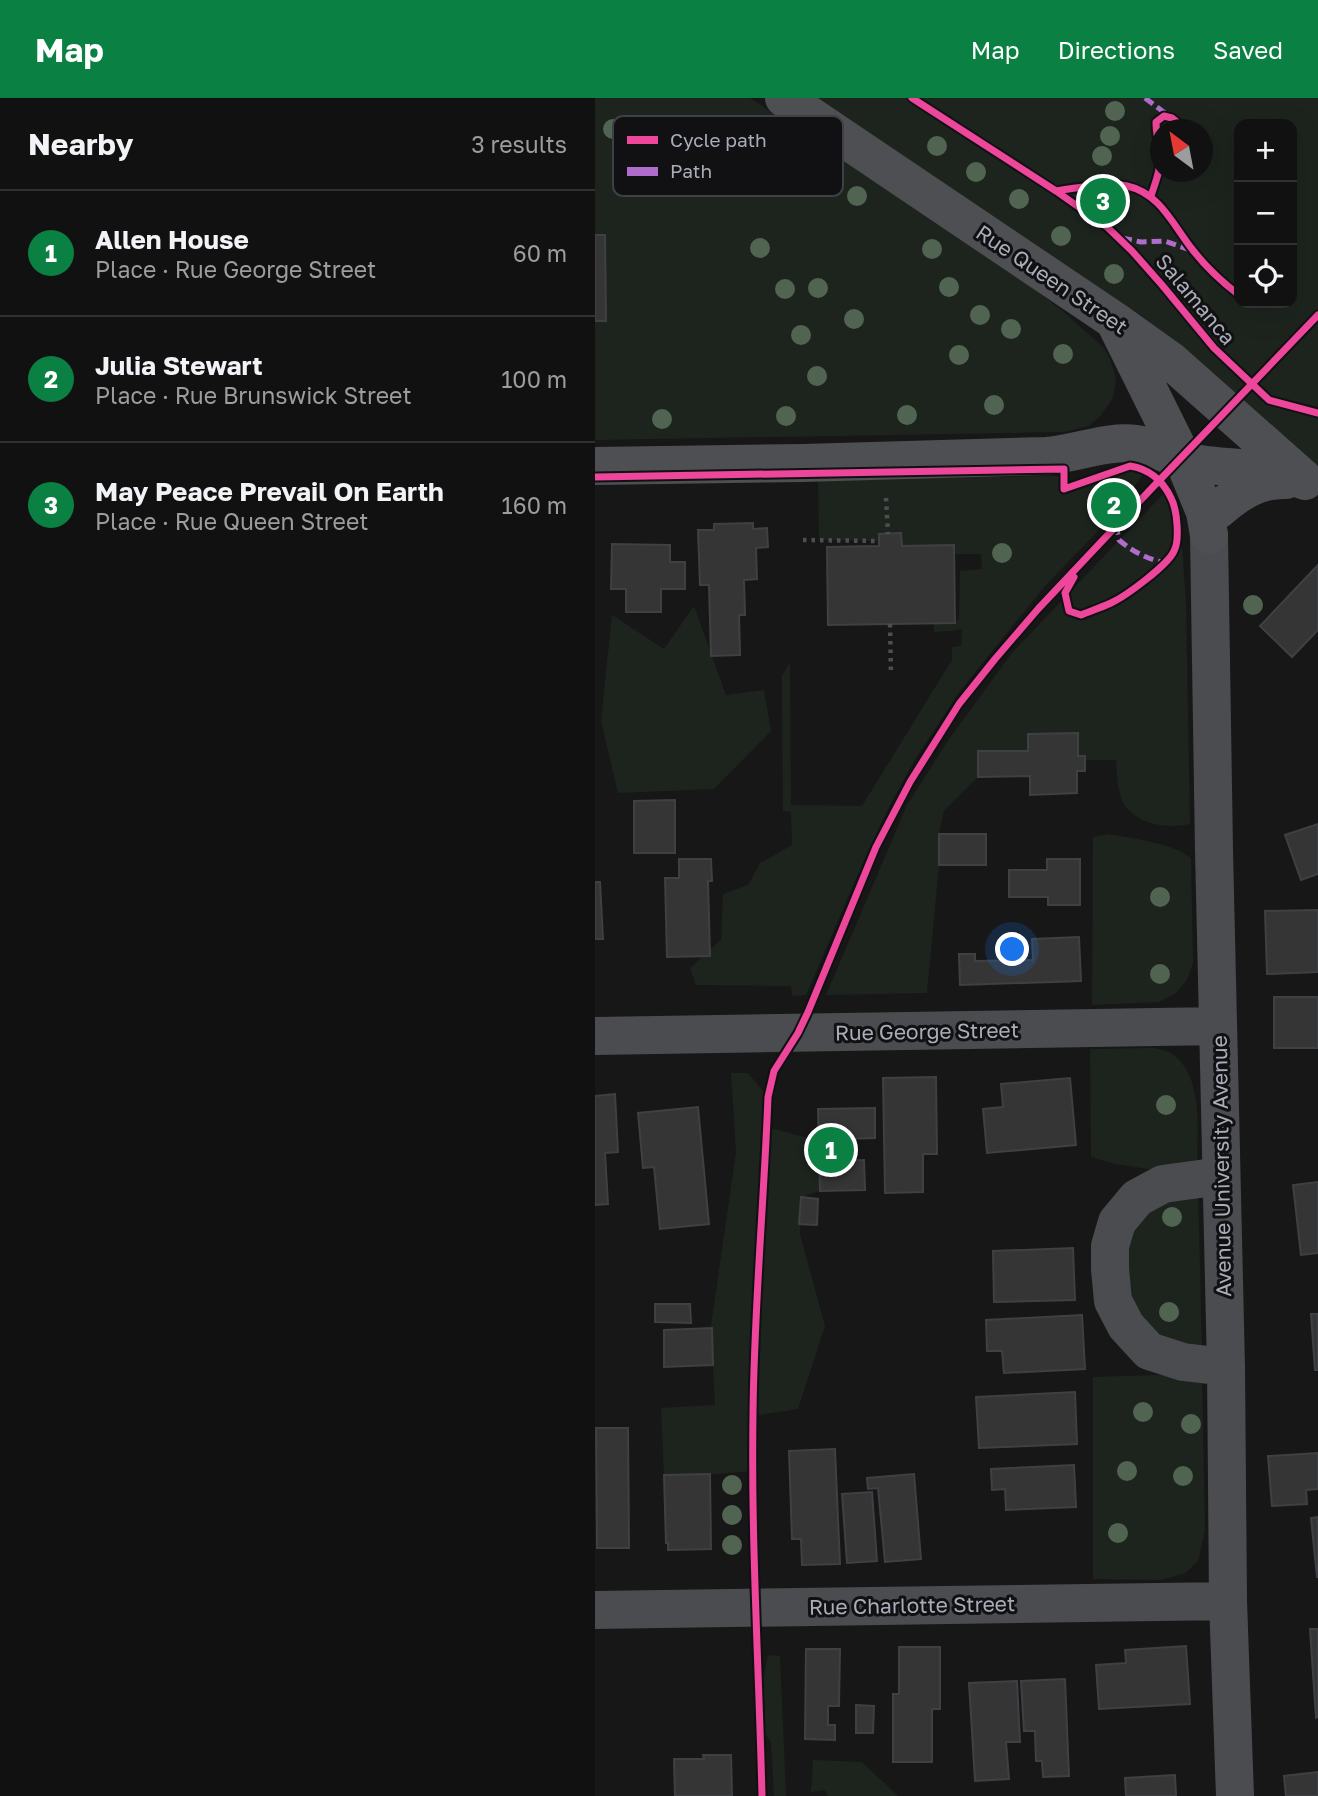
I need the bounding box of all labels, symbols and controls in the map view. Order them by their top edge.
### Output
text: Map [35,30,104,69]
text: Map [971,35,1020,64]
text: Directions [1058,35,1175,64]
text: Saved [1213,35,1283,64]
legend [613,116,843,196]
north arrow [1150,119,1213,182]
map controls [1234,119,1297,308]
button: + [1234,119,1297,182]
text: Nearby [28,126,133,162]
text: Cycle path [670,128,767,151]
text: 3 results [471,130,567,158]
text: Path [670,159,712,182]
pin: 3 [1080,175,1126,227]
button: − [1234,182,1297,245]
street label: Rue Queen Street [971,219,1133,339]
text: Allen House [95,224,249,255]
text: 1 [45,239,57,267]
text: 60 m [513,239,567,267]
button: locate [1234,245,1297,308]
street label: Salamanca [1151,248,1241,350]
text: Place · Rue George Street [95,255,376,283]
text: Julia Stewart [95,350,263,381]
text: 2 [44,365,58,393]
text: 100 m [501,365,567,393]
text: Place · Rue Brunswick Street [95,381,412,409]
text: May Peace Prevail On Earth [95,476,444,507]
pin: 2 [1091,479,1137,531]
text: 3 [44,491,58,519]
text: 160 m [502,491,567,519]
text: Place · Rue Queen Street [95,507,368,535]
your location [995,932,1029,966]
street label: Rue George Street [835,1016,1019,1046]
street label: Avenue University Avenue [1206,1035,1236,1297]
pin: 1 [808,1124,854,1176]
street label: Rue Charlotte Street [809,1590,1015,1620]

